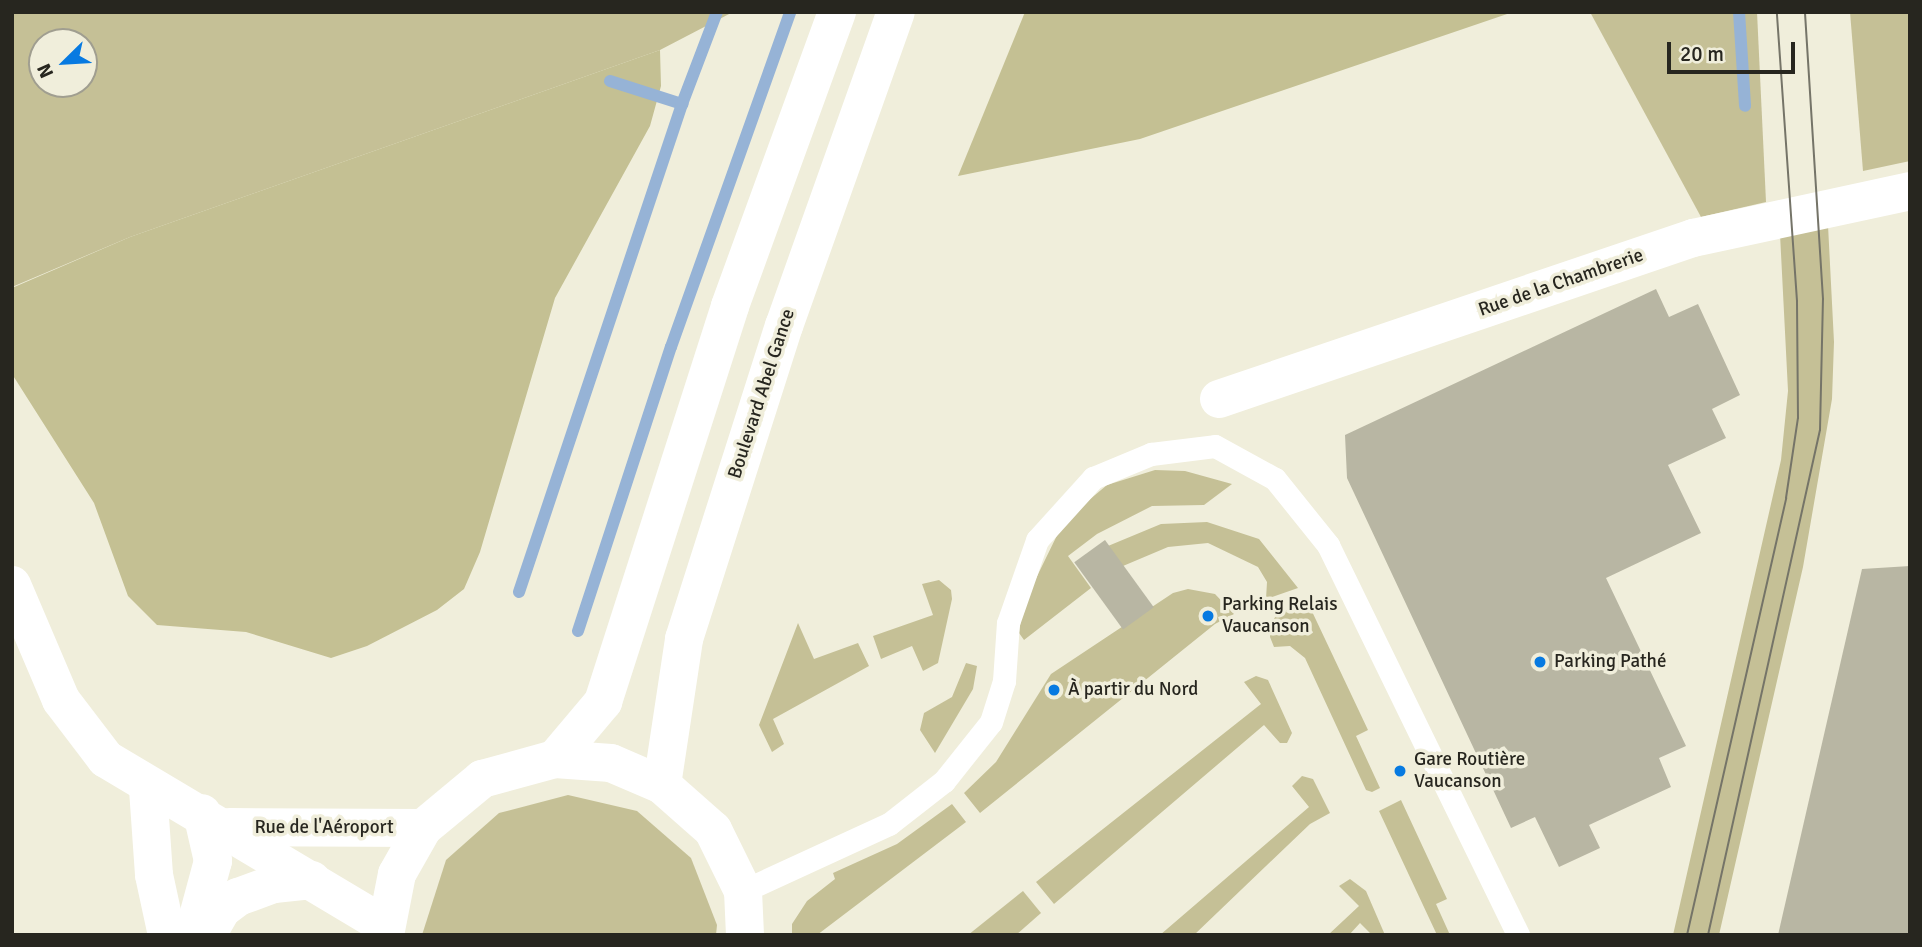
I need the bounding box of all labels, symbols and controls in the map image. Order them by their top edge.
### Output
north arrow [28,28,98,98]
scale bar [1670,28,1798,72]
text: 20 m [1680,41,1724,67]
text: N [32,60,59,82]
street label: Rue de la Chambrerie [1476,244,1646,322]
street label: Boulevard Abel Gance [724,306,800,482]
place label: Parking Relais Vaucanson [1222,594,1338,638]
marker: Parking Relais Vaucanson [1200,608,1216,624]
place label: Parking Pathé [1554,651,1666,673]
marker: Parking Pathé [1532,654,1548,670]
place label: À partir du Nord [1068,679,1198,701]
marker: À partir du Nord [1046,682,1062,698]
place label: Gare Routière Vaucanson [1414,749,1525,793]
marker: Gare Routière Vaucanson [1392,763,1408,779]
street label: Rue de l'Aéroport [254,817,394,839]

